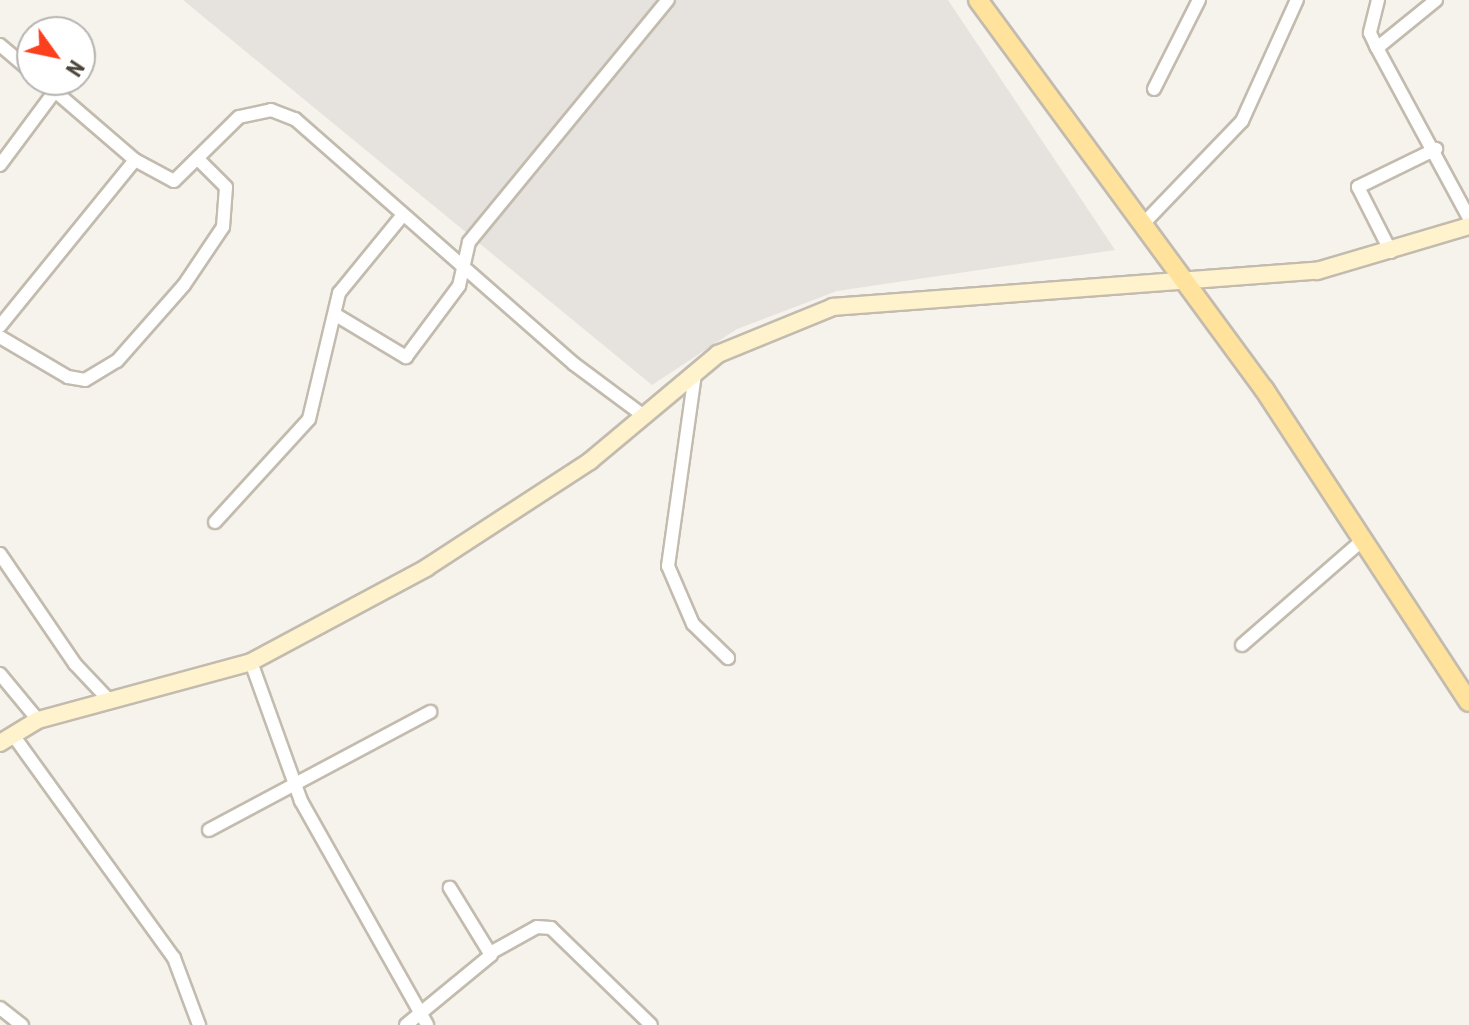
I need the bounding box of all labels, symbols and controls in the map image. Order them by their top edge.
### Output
north arrow [16,16,96,96]
text: N [61,56,89,81]

